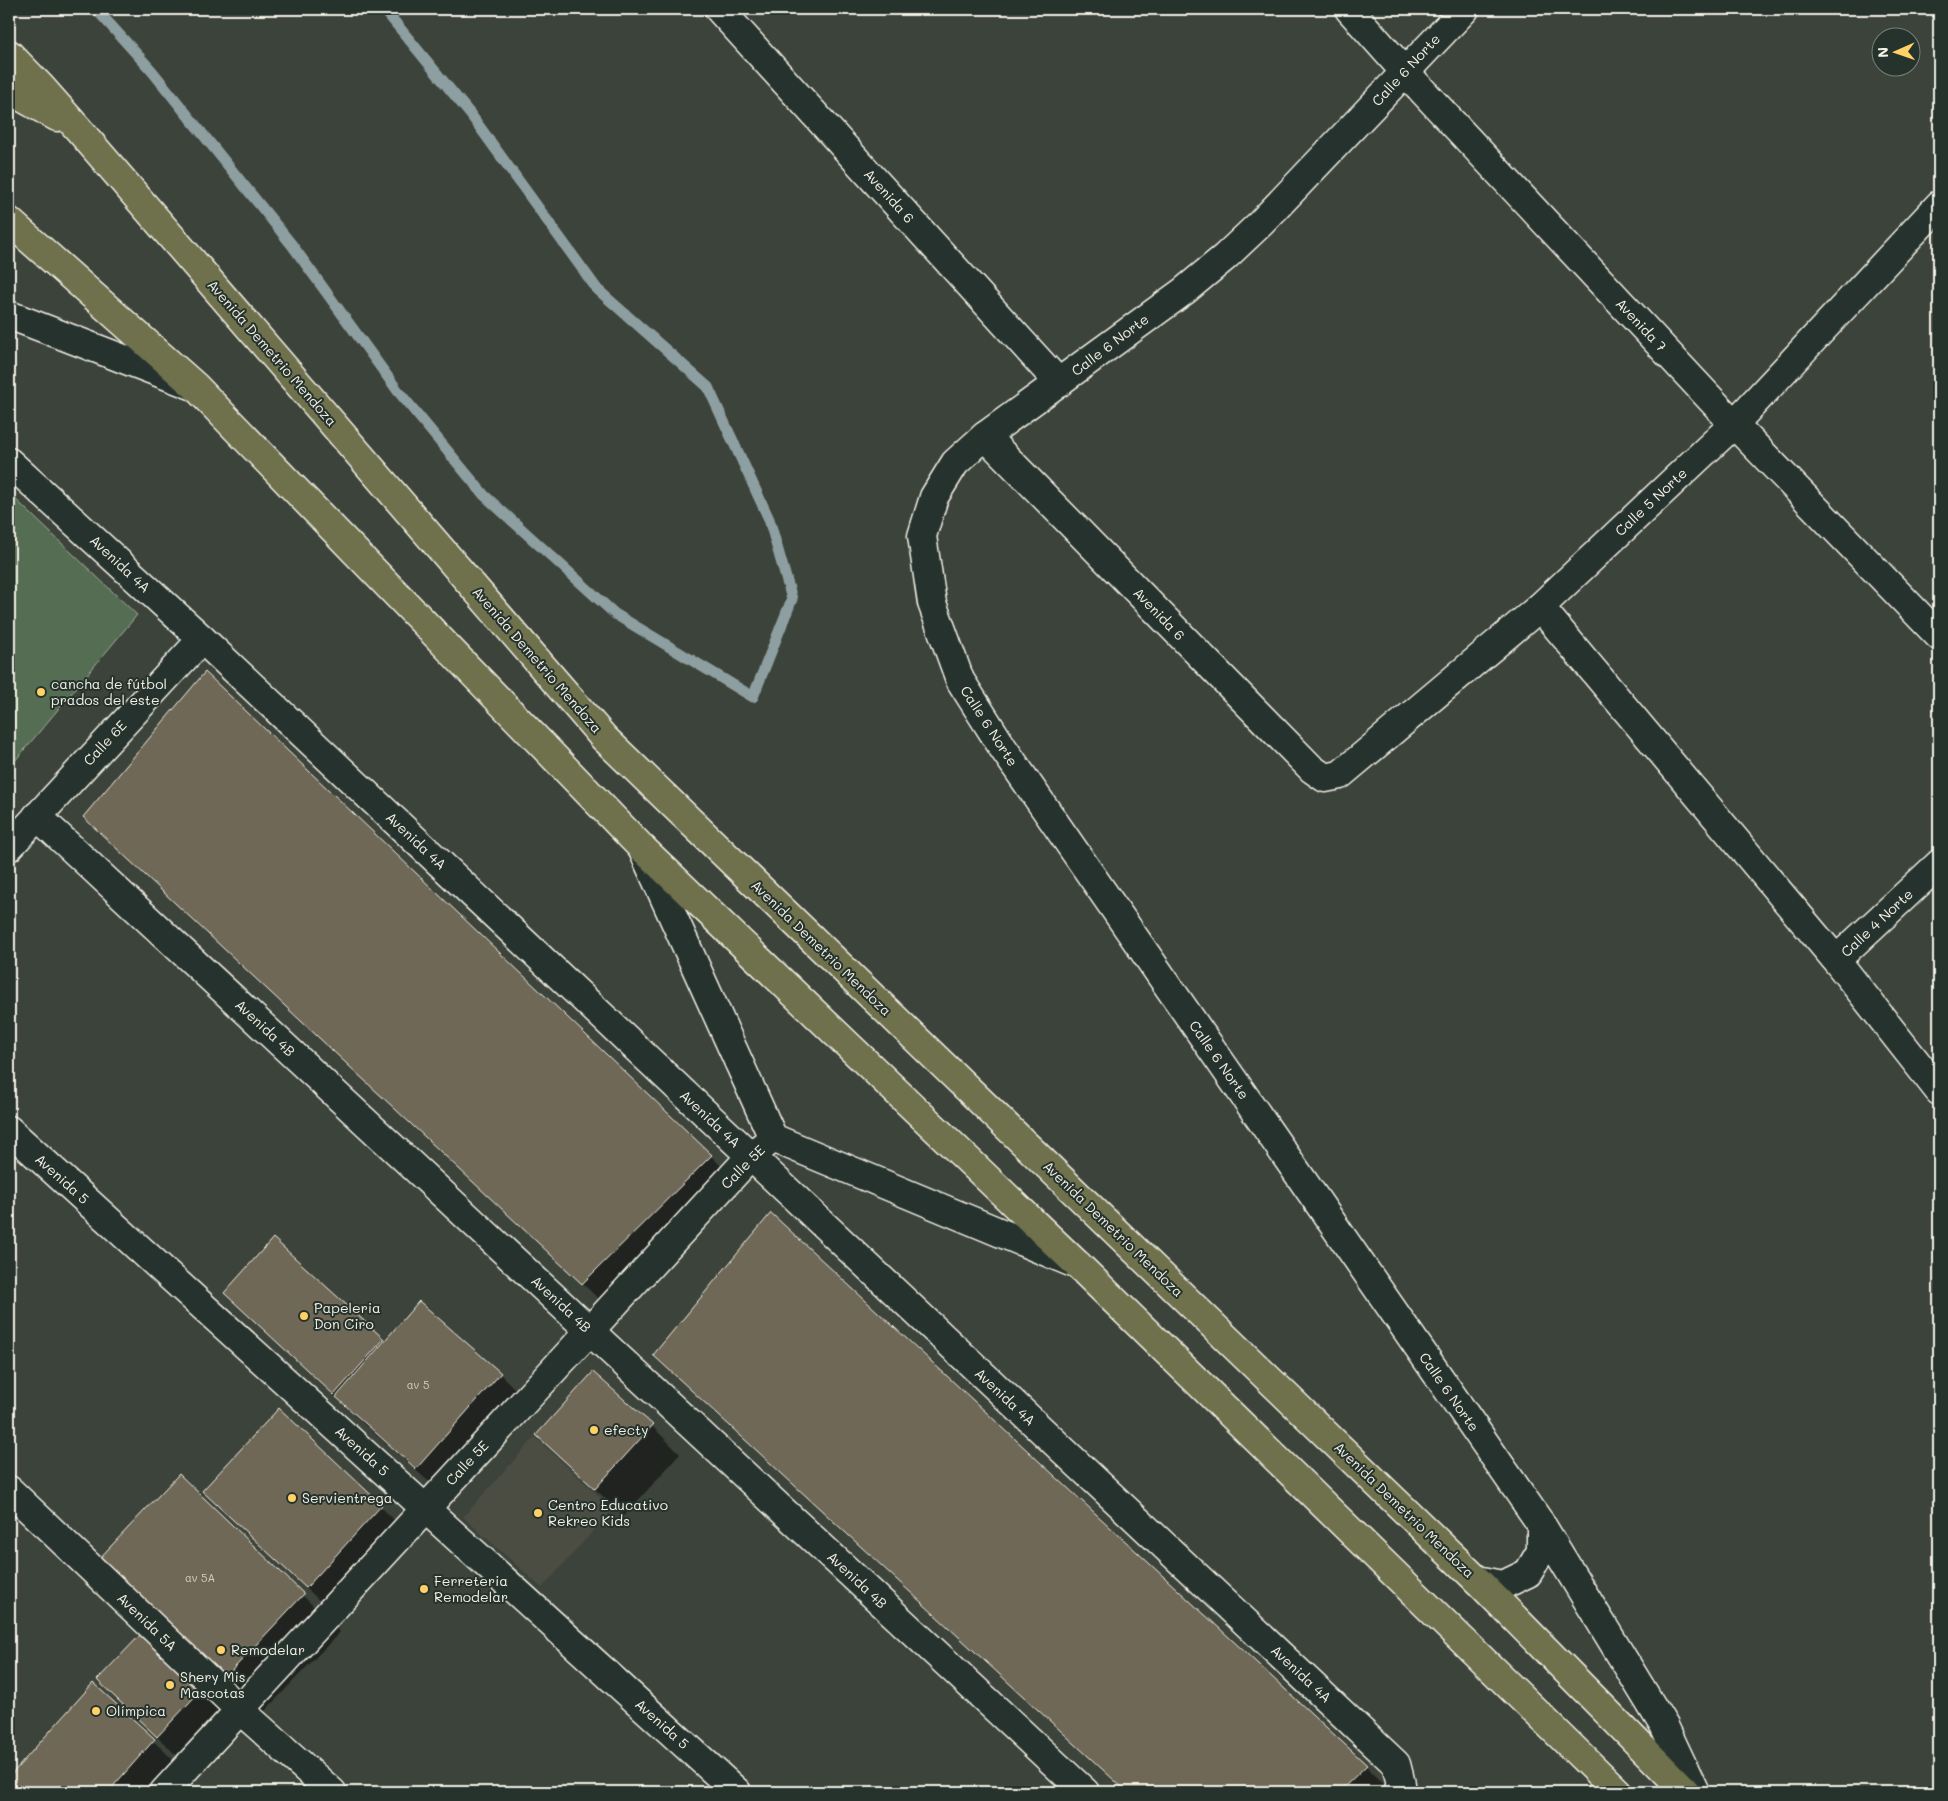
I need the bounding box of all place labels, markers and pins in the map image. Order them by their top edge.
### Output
place label: cancha de fútbol prados del este [51,674,167,709]
marker: cancha de fútbol prados del este [35,686,47,698]
place label: Papeleria Don Ciro [314,1298,381,1333]
marker: Papeleria Don Ciro [298,1310,310,1322]
place label: efecty [604,1420,648,1439]
marker: efecty [588,1424,600,1436]
place label: Servientrega [302,1488,392,1507]
marker: Servientrega [286,1492,298,1504]
place label: Centro Educativo Rekreo Kids [548,1495,668,1530]
marker: Centro Educativo Rekreo Kids [532,1507,544,1519]
place label: Ferreteria Remodelar [434,1571,508,1606]
marker: Ferreteria Remodelar [418,1583,430,1595]
place label: Remodelar [231,1640,305,1659]
marker: Remodelar [215,1644,227,1656]
place label: Shery Mis Mascotas [180,1667,246,1702]
marker: Shery Mis Mascotas [164,1679,176,1691]
place label: Olímpica [106,1701,166,1720]
marker: Olímpica [90,1705,102,1717]

